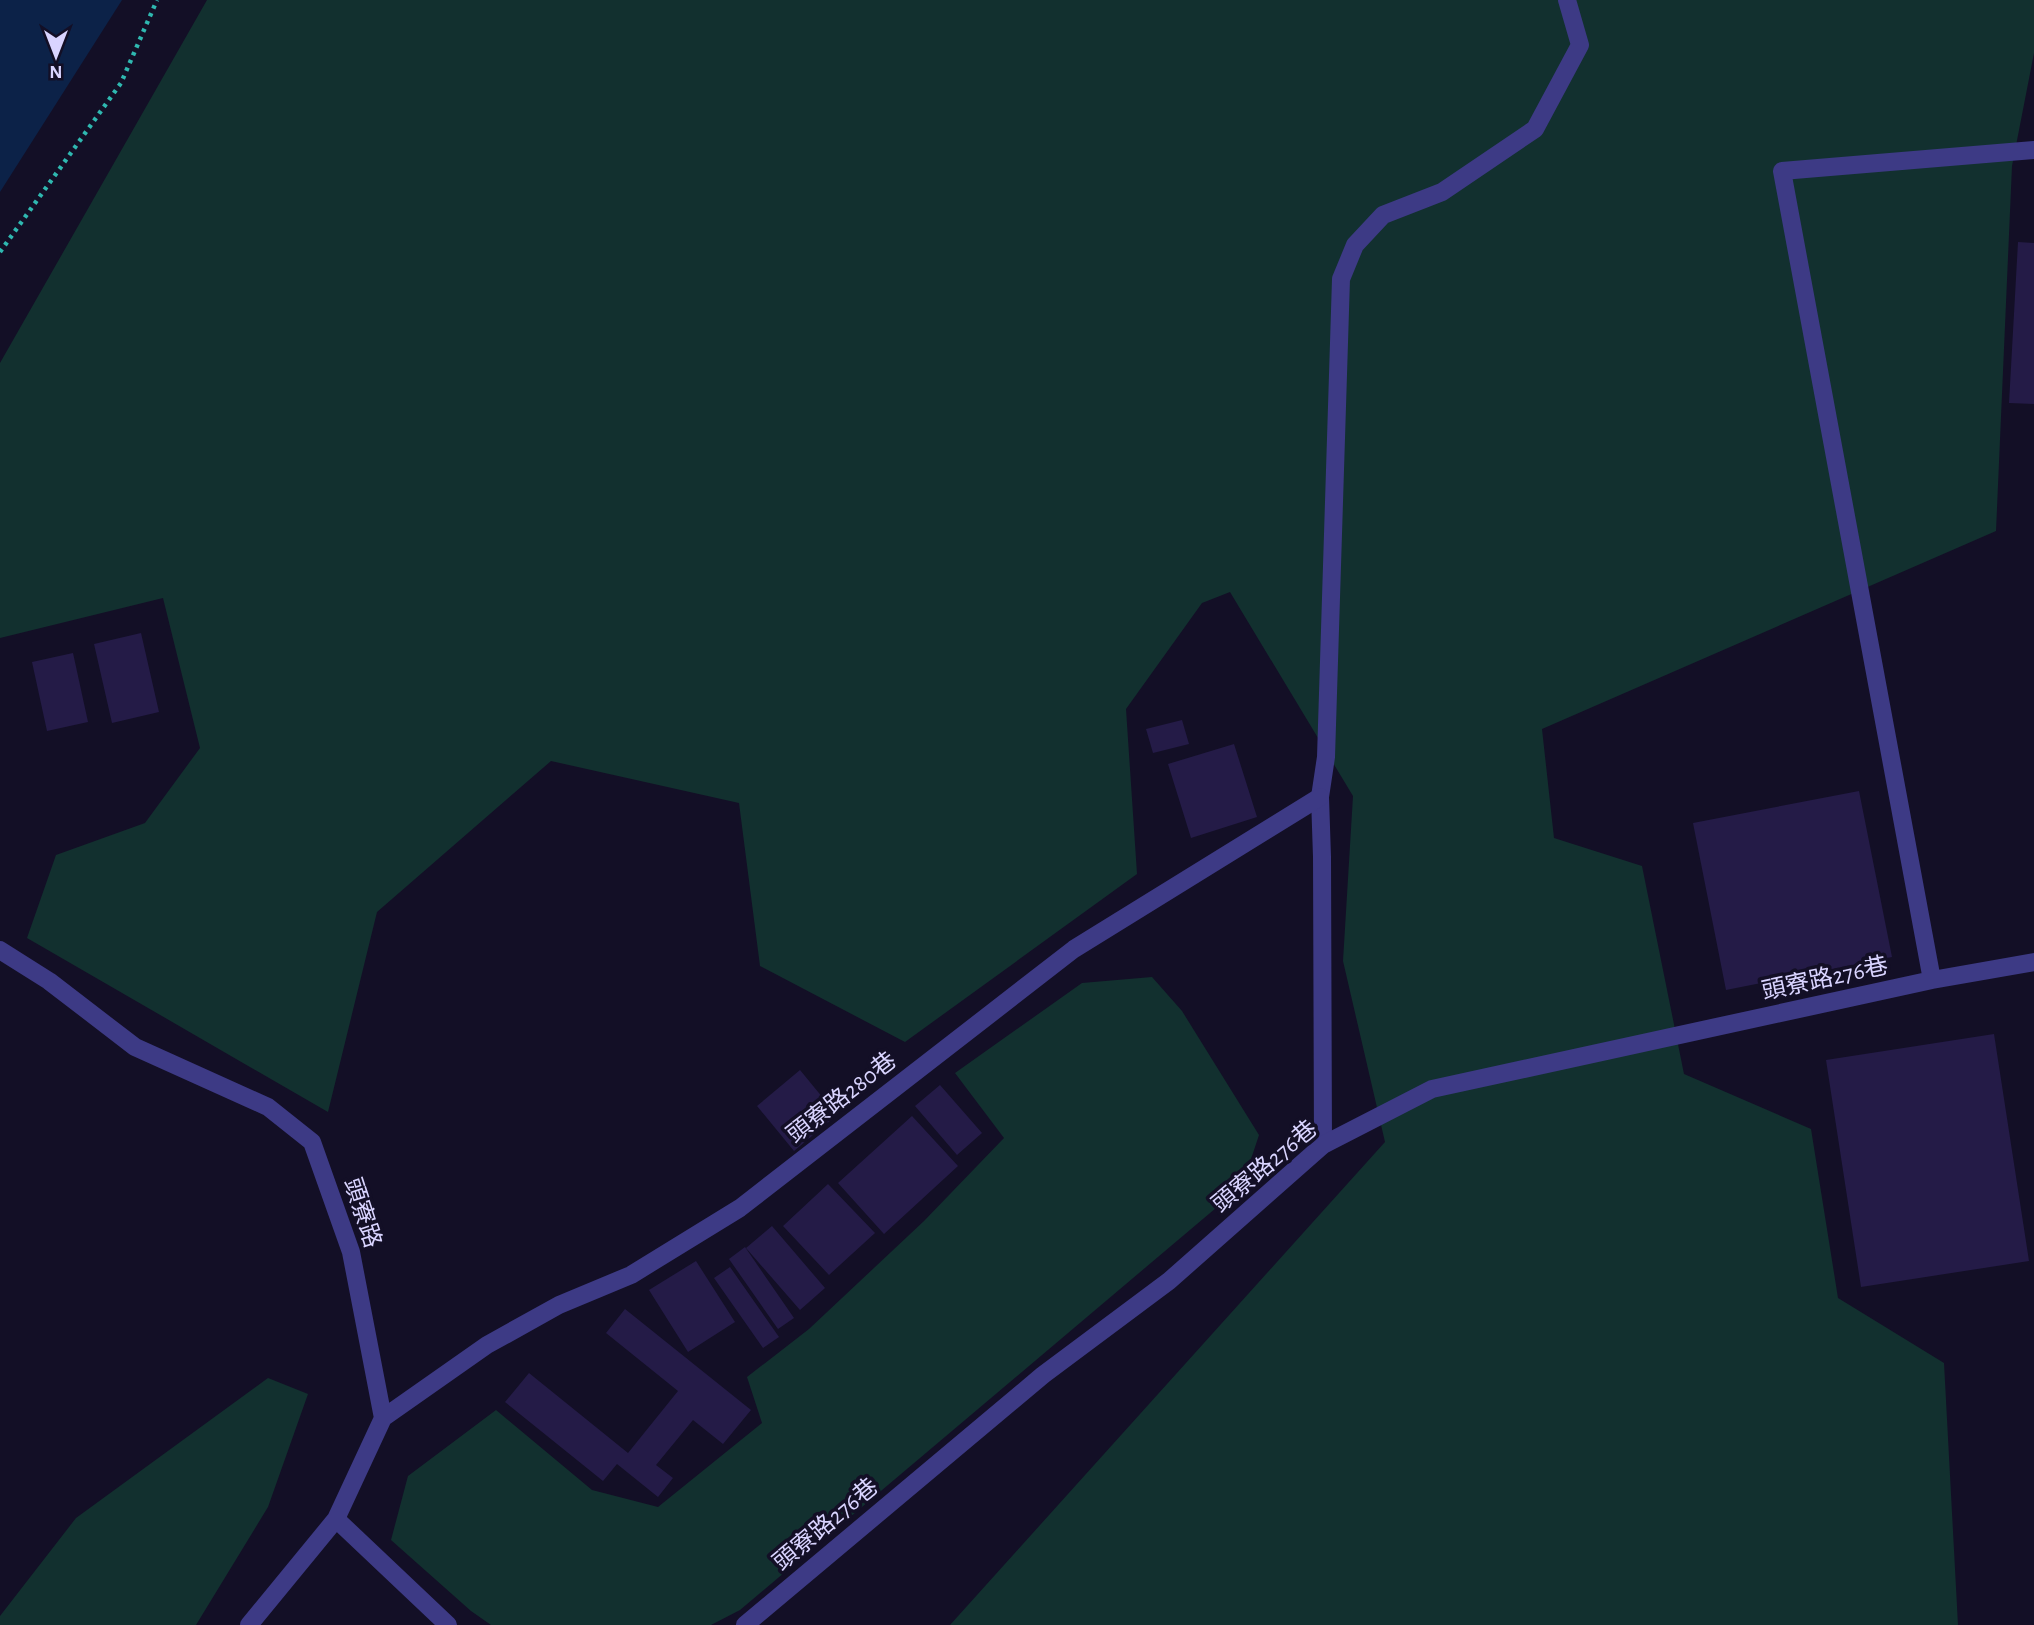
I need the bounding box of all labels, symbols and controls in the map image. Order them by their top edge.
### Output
north arrow [21,21,91,91]
text: N [49,62,63,81]
street label: 頭寮路276巷 [1759,952,1890,1004]
street label: 頭寮路280巷 [782,1047,901,1148]
street label: 頭寮路276巷 [1207,1115,1322,1217]
street label: 頭寮路 [339,1174,386,1251]
street label: 頭寮路276巷 [768,1473,883,1575]

